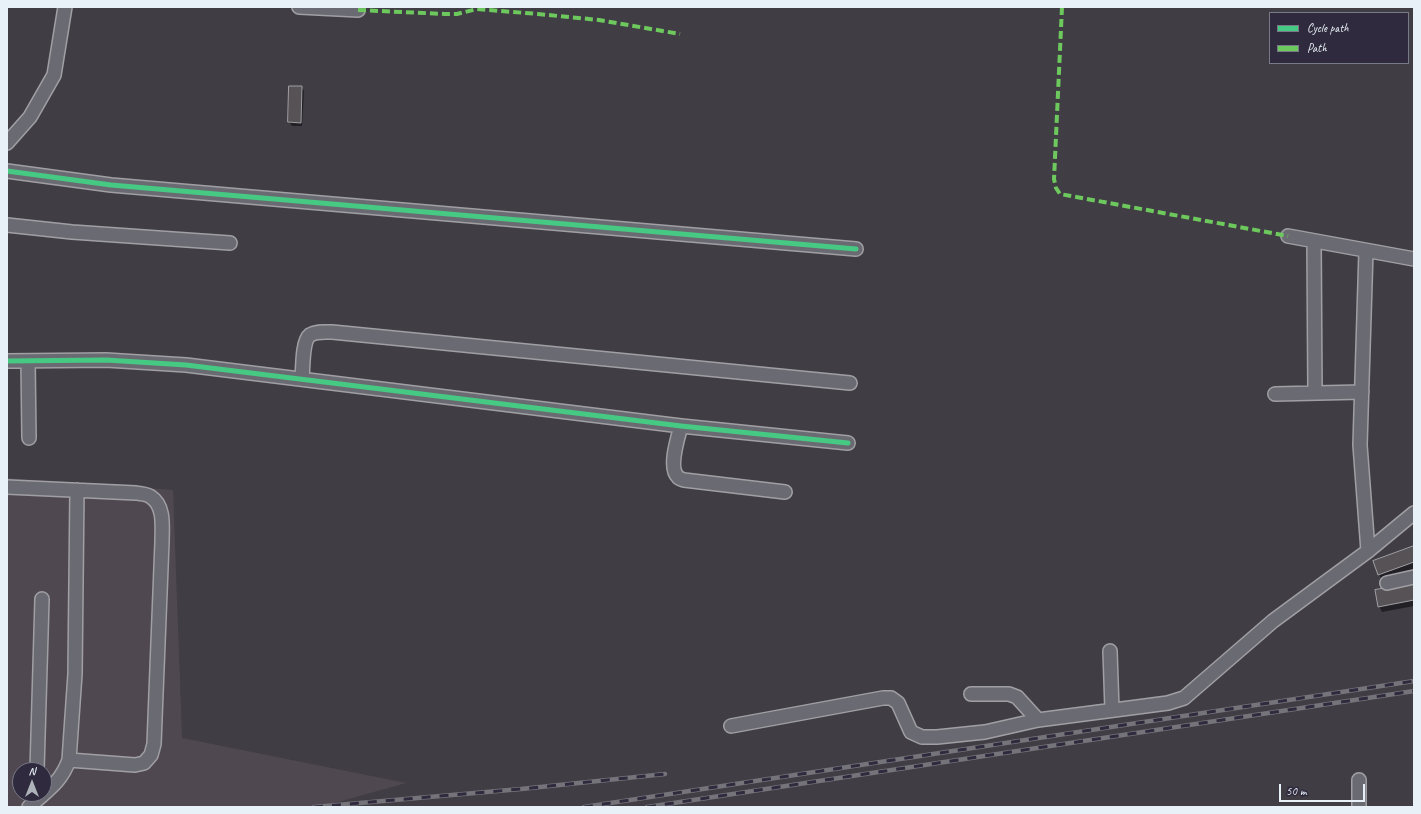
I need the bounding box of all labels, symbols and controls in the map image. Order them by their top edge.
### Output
legend [1269,12,1409,64]
text: Cycle path [1307,20,1349,36]
text: Path [1307,40,1327,56]
north arrow [12,762,52,802]
text: N [29,764,35,778]
scale bar [1281,776,1367,802]
text: 50 m [1286,783,1306,799]

